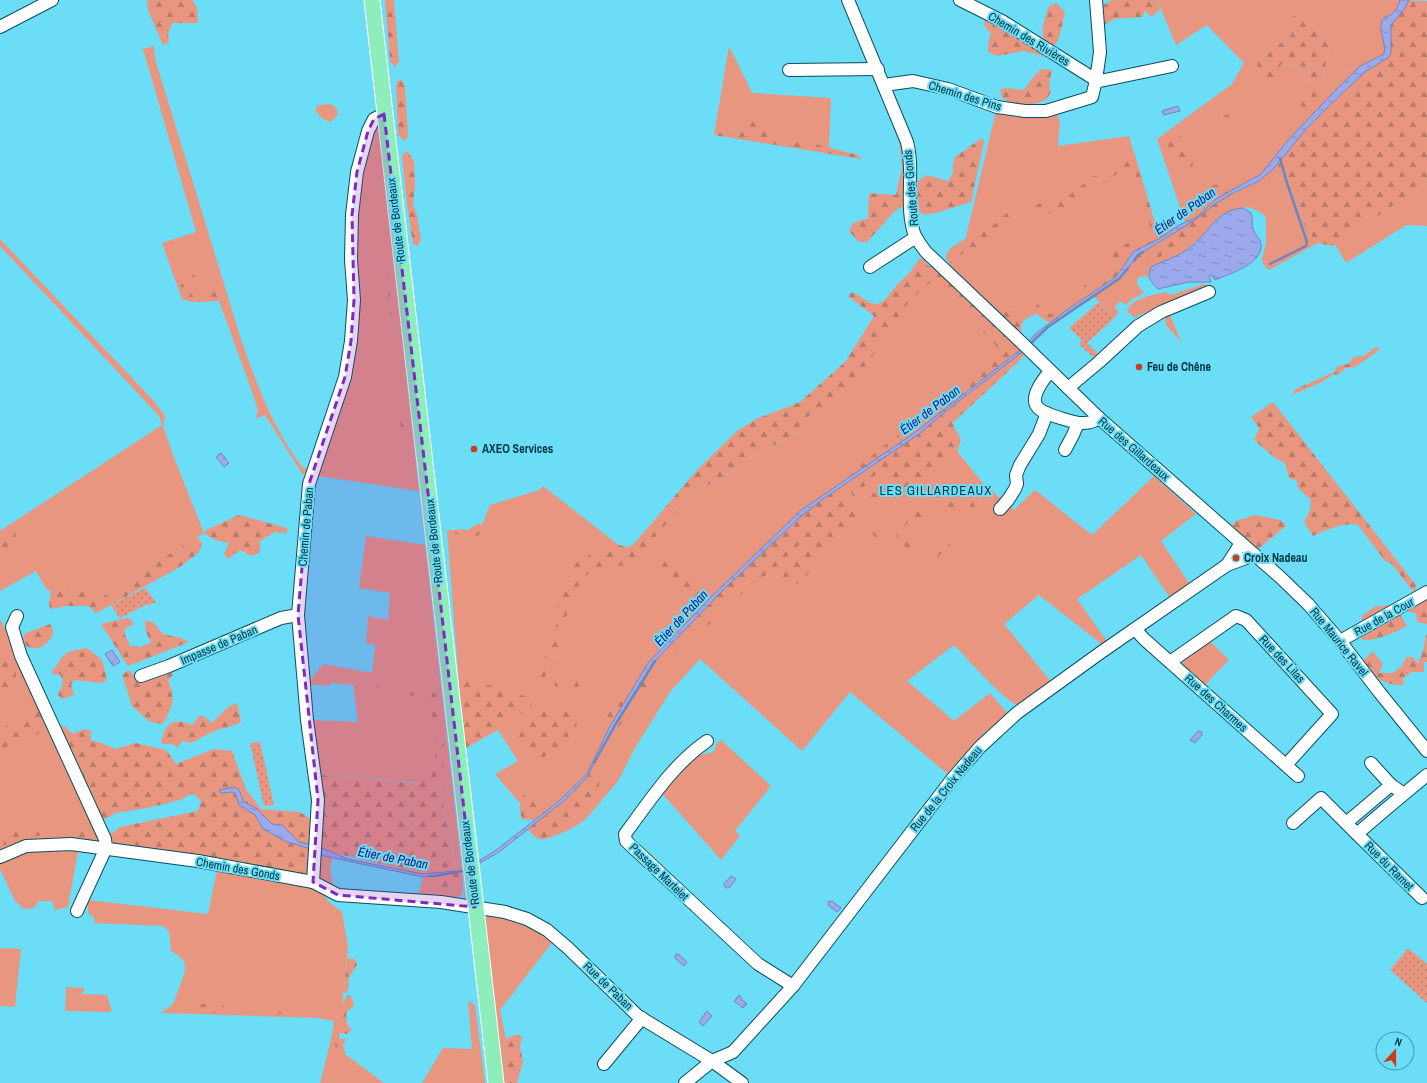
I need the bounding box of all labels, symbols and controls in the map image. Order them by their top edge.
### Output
street label: Chemin des Rivières [985,8,1073,70]
street label: Chemin des Pins [927,77,1004,115]
street label: Route des Gonds [900,149,922,227]
street label: Route de Bordeaux [383,177,409,263]
water label: Étier de Paban [1151,184,1219,238]
place label: Feu de Chêne [1147,359,1212,375]
marker: Feu de Chêne [1134,362,1144,372]
water label: Étier de Paban [896,382,964,438]
street label: Rue des Gillardeaux [1095,414,1173,485]
place label: AXEO Services [482,441,554,457]
marker: AXEO Services [469,444,479,454]
district label: LES GILLARDEAUX [880,482,992,499]
street label: Chemin de Paban [295,487,317,567]
street label: Route de Bordeaux [422,498,446,584]
place label: Croix Nadeau [1244,550,1307,566]
marker: Croix Nadeau [1231,553,1241,563]
water label: Étier de Paban [651,586,712,650]
street label: Rue de la Cour [1351,594,1417,640]
street label: Rue Maurice Ravel [1306,604,1372,680]
street label: Impasse de Paban [178,622,260,668]
street label: Rue des Lilas [1256,632,1308,687]
street label: Rue des Charmes [1181,671,1251,736]
street label: Rue de la Croix Nadeau [907,743,985,835]
street label: Route de Bordeaux [457,820,483,906]
street label: Rue du Ramet [1361,838,1417,894]
street label: Passage Martelet [626,840,692,905]
water label: Étier de Paban [356,843,430,873]
street label: Chemin des Gonds [195,854,281,884]
street label: Rue de Paban [580,958,636,1014]
north arrow [1375,1031,1415,1071]
text: N [1393,1034,1404,1049]

